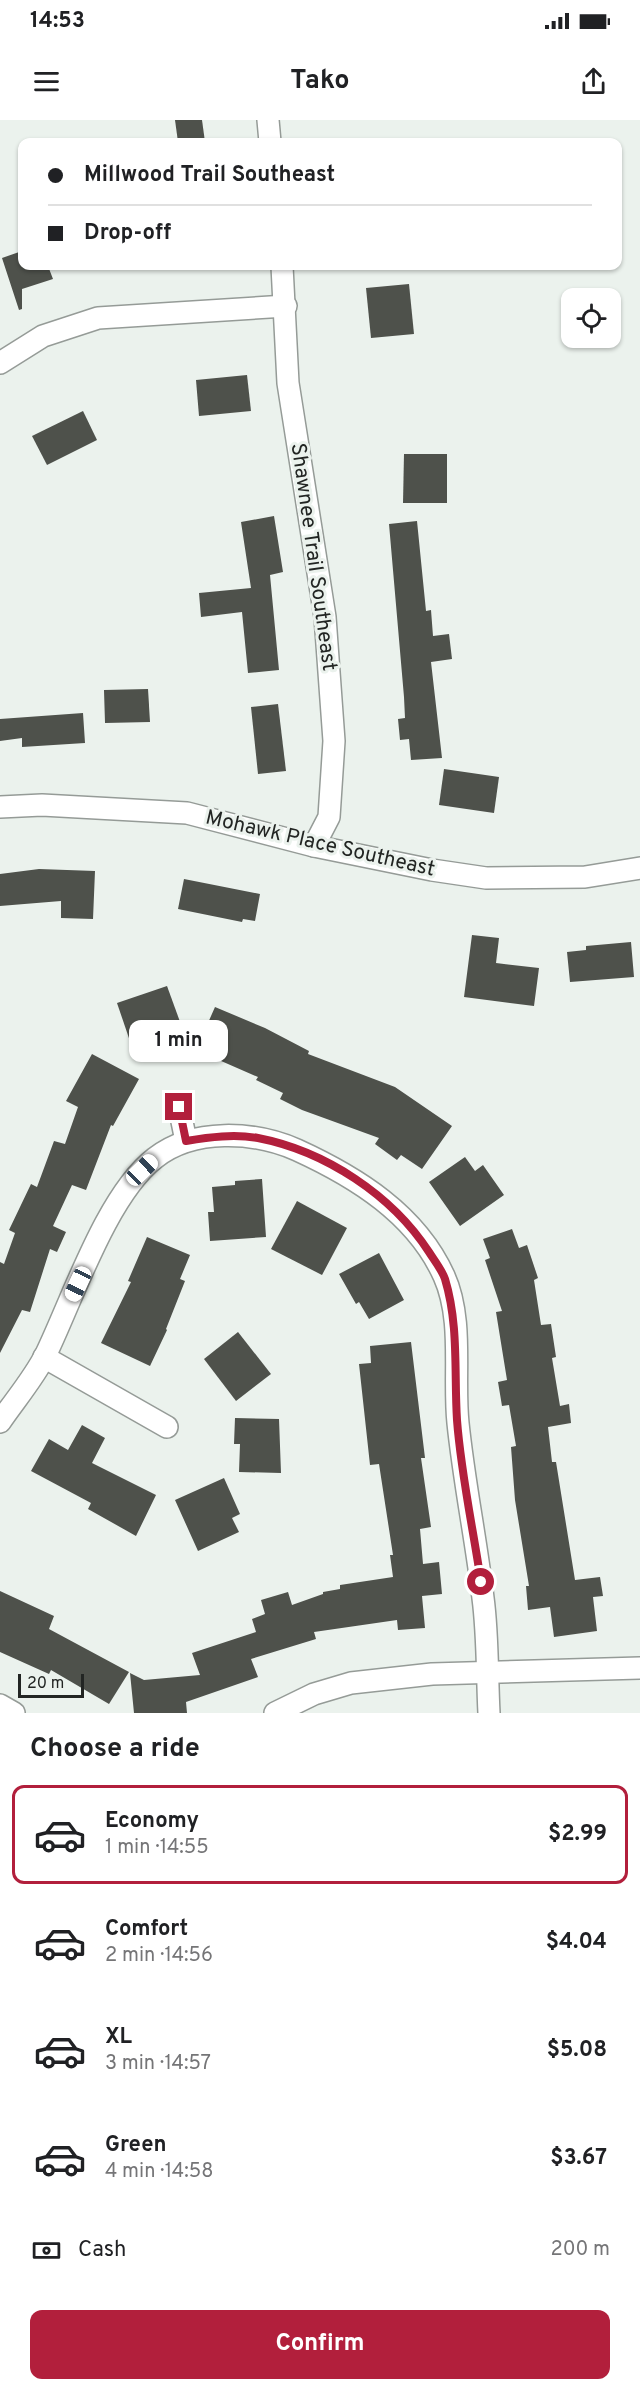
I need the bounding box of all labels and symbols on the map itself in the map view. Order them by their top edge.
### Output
street label: Shawnee Trail Southeast [284,441,342,673]
street label: Mohawk Place Southeast [203,804,437,884]
callout: 1 min [130,1020,228,1062]
route end [165,1093,192,1120]
car [123,1151,161,1189]
car [62,1264,94,1304]
route start [467,1568,494,1595]
scale bar [18,1671,84,1698]

